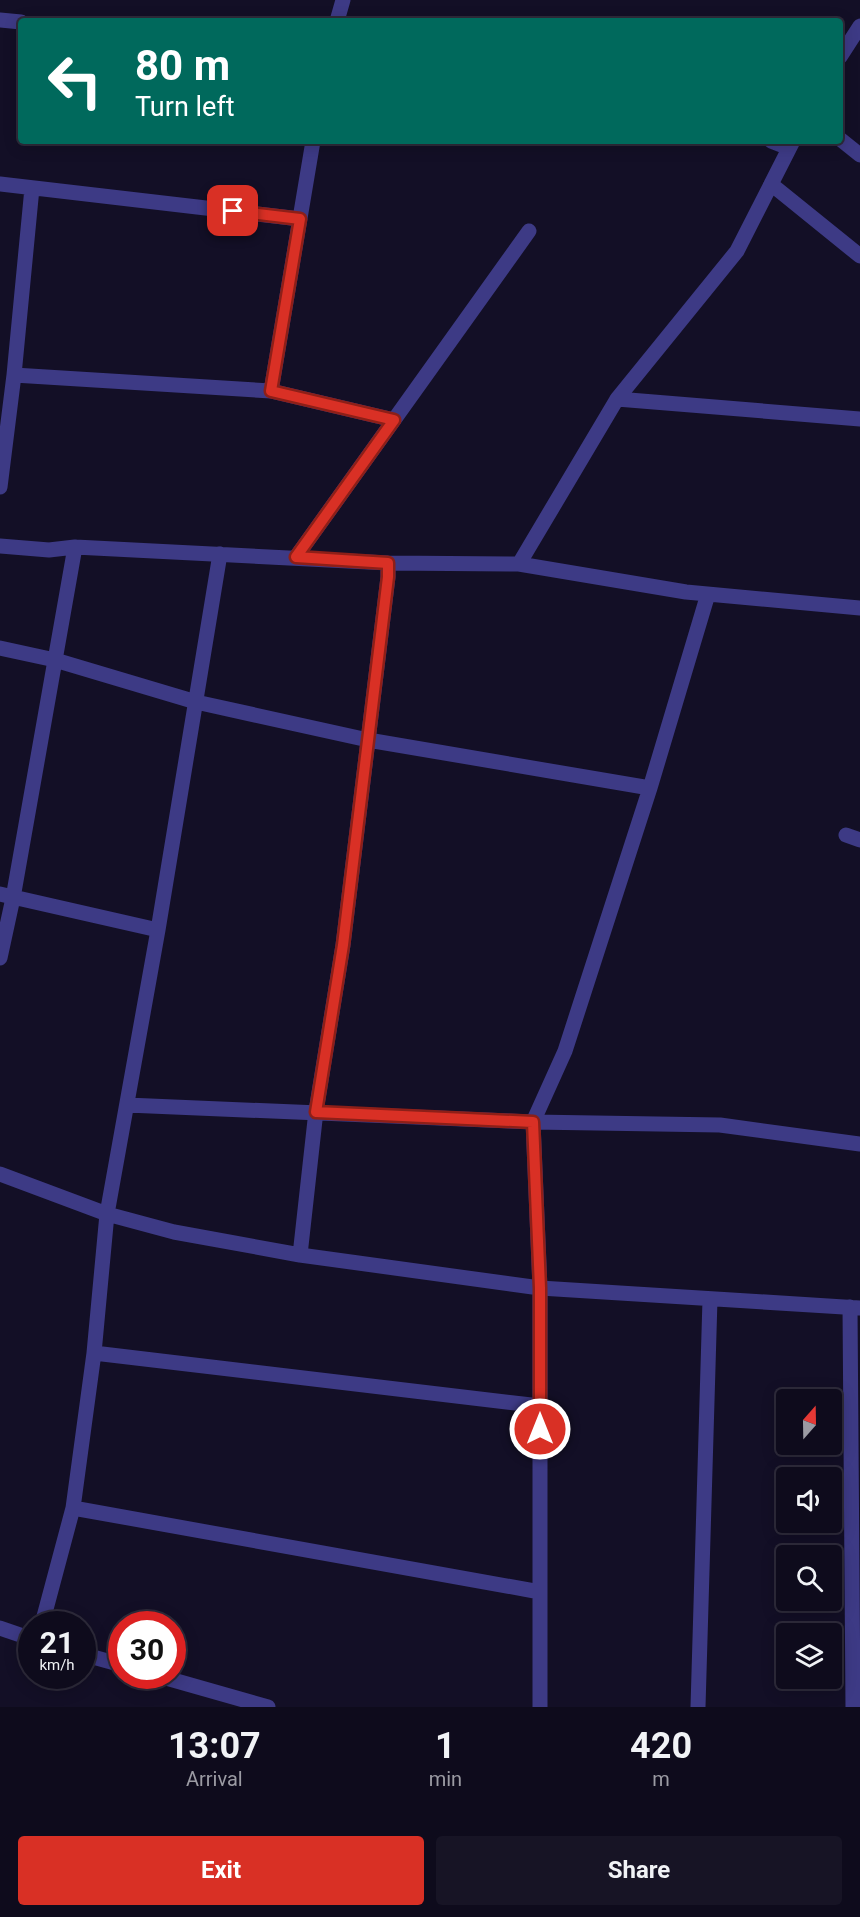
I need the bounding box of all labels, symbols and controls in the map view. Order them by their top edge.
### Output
text: 80 m [135,41,230,90]
icon: left [36,42,114,120]
text: Turn left [135,91,235,123]
pin [207,185,258,236]
icon: arrive [216,194,249,227]
north arrow [776,1389,842,1455]
map controls [776,1389,842,1689]
position arrow [508,1397,572,1461]
button: sound [776,1467,842,1533]
button: search [776,1545,842,1611]
speed limit sign: 30 [108,1611,186,1689]
button: layers [776,1623,842,1689]
text: 21 [40,1625,74,1660]
text: km/h [39,1656,75,1674]
text: 13:07 [168,1725,261,1767]
text: 1 [435,1725,456,1767]
text: 420 [630,1725,692,1767]
text: Arrival [186,1767,243,1791]
text: min [429,1767,462,1791]
text: m [652,1767,670,1791]
button: Exit [18,1836,424,1905]
button: Share [436,1836,842,1905]

